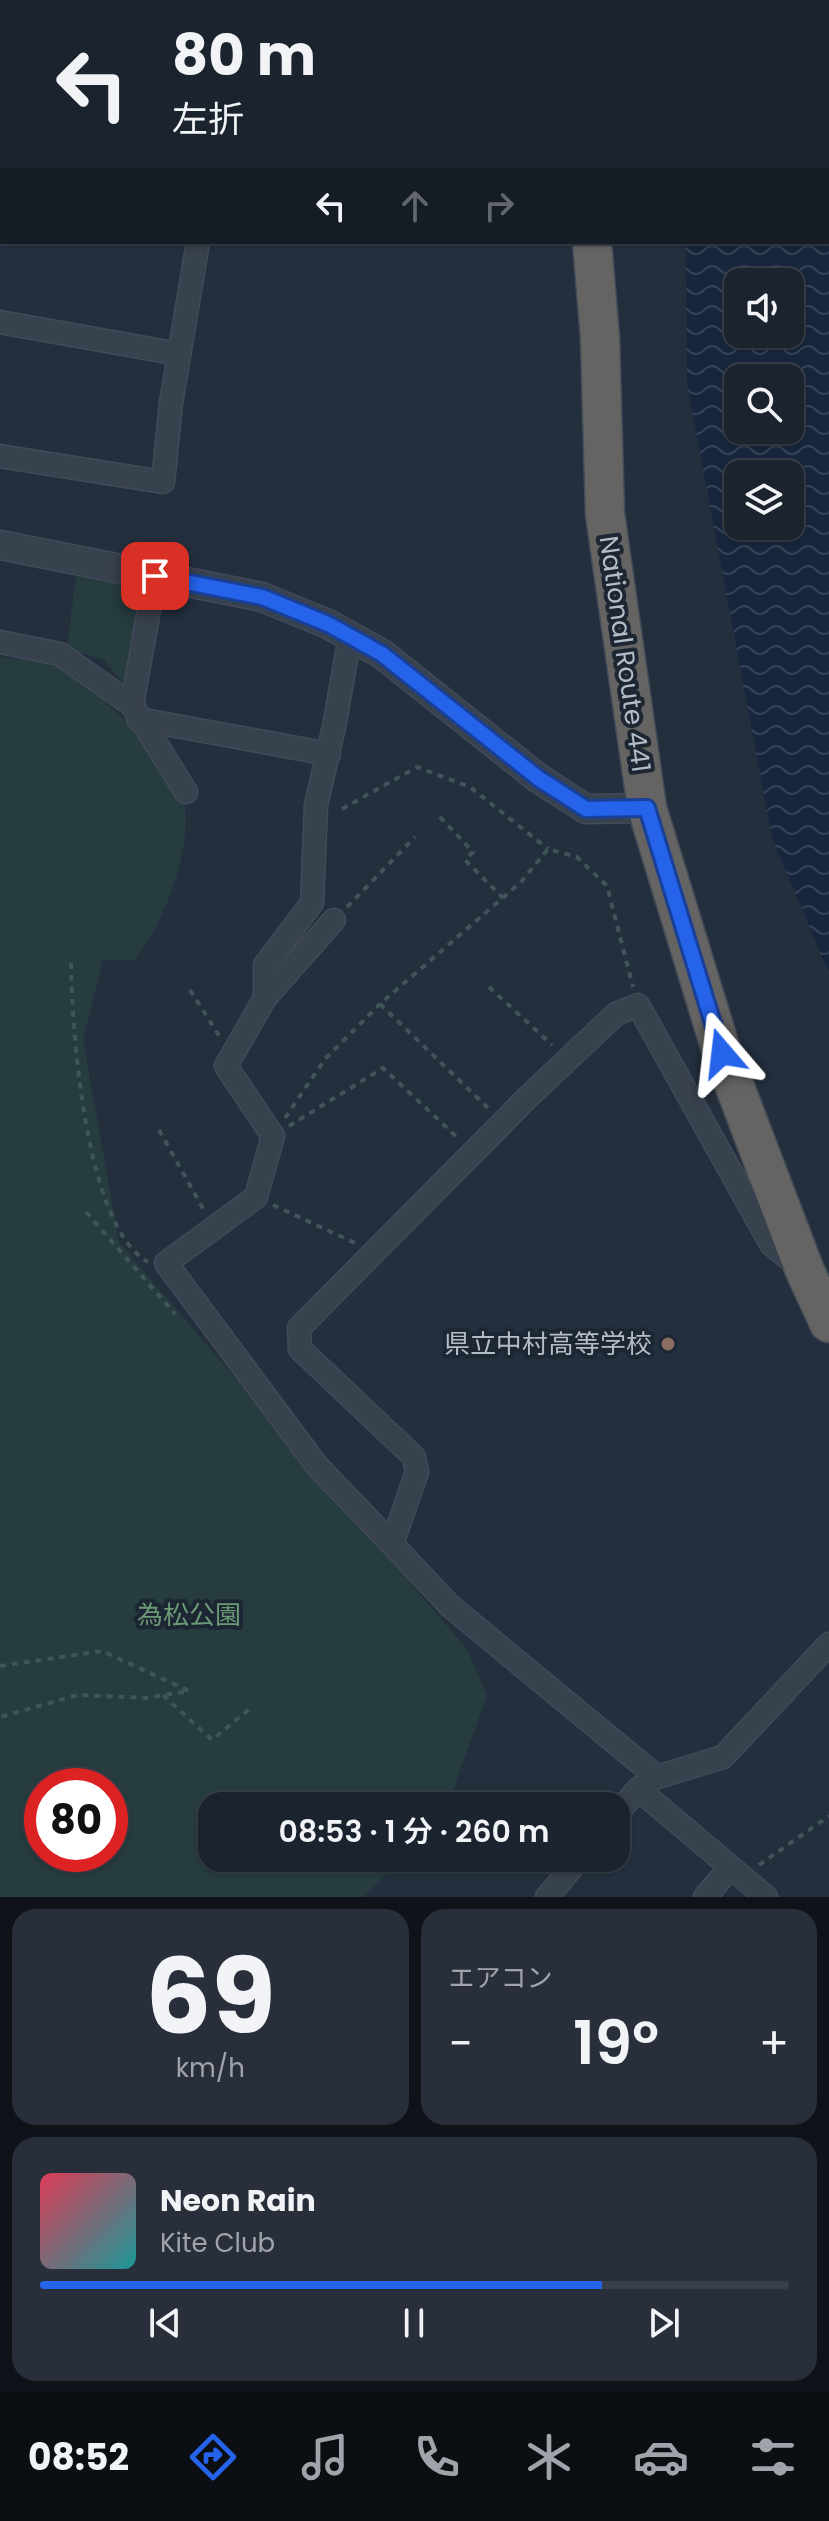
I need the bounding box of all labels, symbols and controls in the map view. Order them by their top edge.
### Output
text: 80 m [172,16,316,95]
icon: left [40,32,144,136]
text: 左折 [172,94,244,145]
icon: left [309,184,353,228]
icon: ahead [393,184,437,228]
icon: right [477,184,521,228]
map controls [724,268,804,540]
button: sound [724,268,804,348]
button: search [724,364,804,444]
button: layers [724,460,804,540]
street label: National Route 441 [591,533,659,775]
pin [121,542,189,610]
icon: arrive [133,554,177,598]
position arrow [680,1011,764,1095]
place label: 県立中村高等学校 [444,1326,652,1362]
marker: 県立中村高等学校 [659,1335,677,1353]
park label: 為松公園 [137,1597,241,1633]
speed limit sign: 80 [24,1768,128,1872]
text: 08:53 · 1 分 · 260 m [279,1810,550,1853]
text: 69 [145,1924,275,2069]
text: エアコン [449,1960,553,1996]
text: 19° [573,2001,659,2085]
text: − [449,2013,473,2074]
text: + [759,2013,789,2074]
text: km/h [176,2050,245,2086]
text: Neon Rain [160,2179,316,2222]
text: Kite Club [160,2225,275,2261]
icon: previous [143,2301,187,2345]
icon: pause [392,2301,436,2345]
icon: next [642,2301,686,2345]
icon: directions [185,2429,241,2485]
icon: music [297,2429,353,2485]
icon: phone [409,2429,465,2485]
icon: climate [521,2429,577,2485]
icon: car [633,2429,689,2485]
icon: filters [745,2429,801,2485]
text: 08:52 [28,2432,129,2483]

